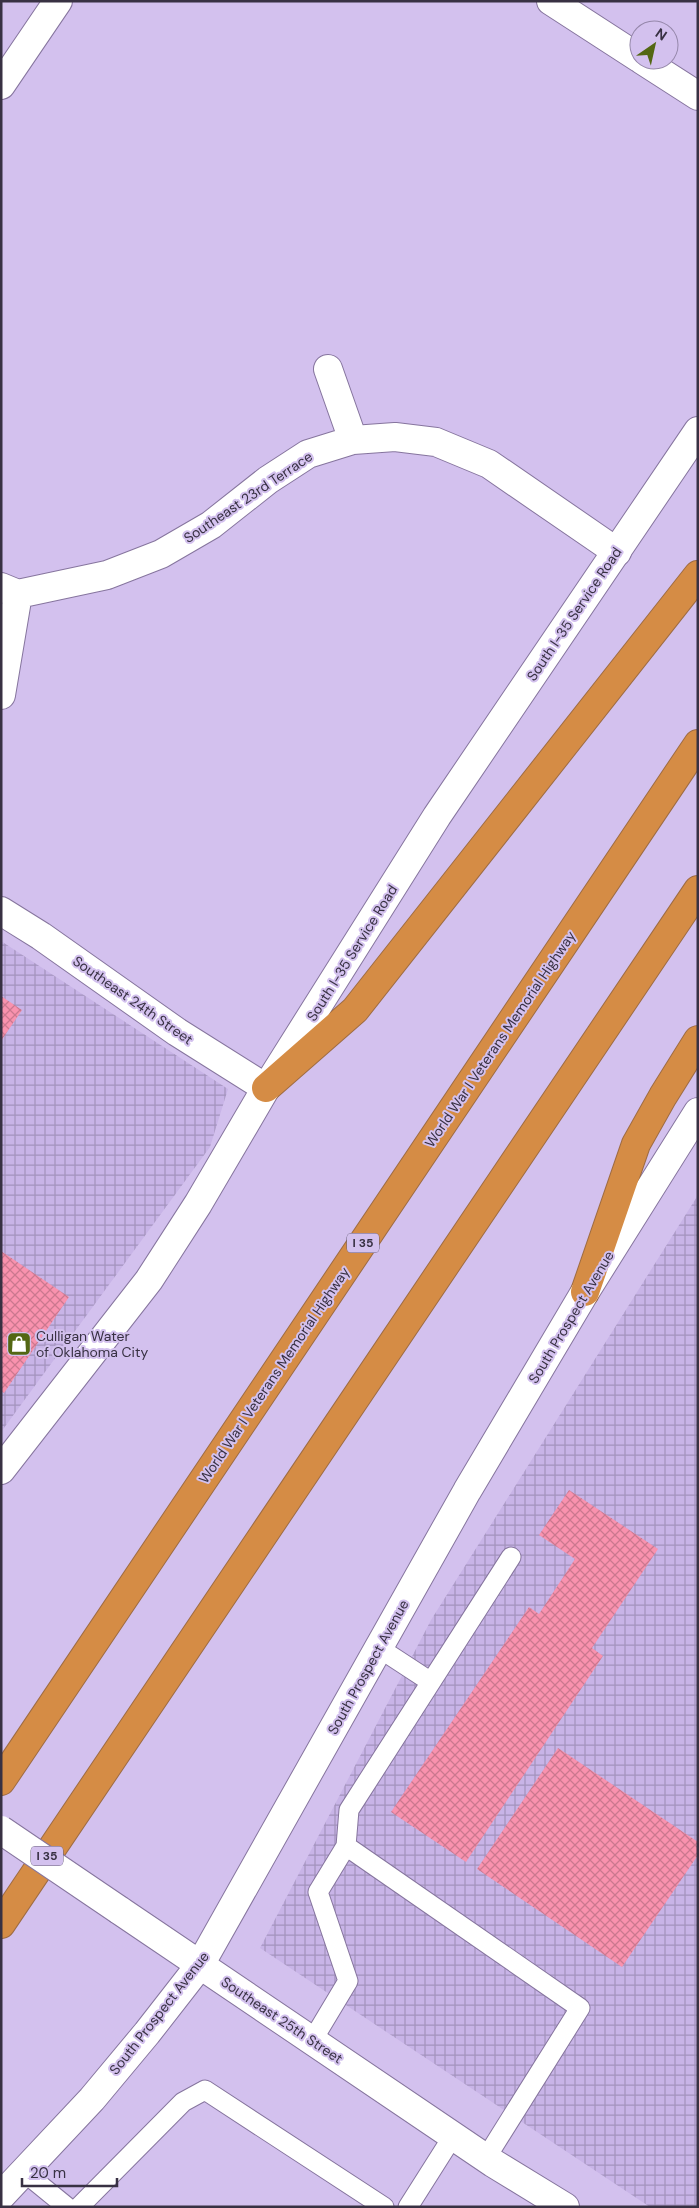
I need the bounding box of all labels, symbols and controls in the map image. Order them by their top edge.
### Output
north arrow [629,20,679,70]
text: N [652,24,671,45]
street label: Southeast 23rd Terrace [180,447,316,547]
street label: South I-35 Service Road [523,544,625,684]
street label: South I-35 Service Road [303,882,401,1024]
street label: World War I Veterans Memorial Highway [421,927,579,1151]
street label: Southeast 24th Street [69,952,197,1048]
road number: I 35 [347,1234,379,1252]
street label: South Prospect Avenue [524,1247,618,1387]
street label: World War I Veterans Memorial Highway [195,1263,353,1487]
place label: Culligan Water of Oklahoma City [36,1327,148,1361]
shop icon: Culligan Water of Oklahoma City [6,1331,32,1357]
street label: South Prospect Avenue [323,1596,413,1738]
road number: I 35 [31,1846,63,1865]
street label: South Prospect Avenue [105,1948,213,2078]
street label: Southeast 25th Street [218,1973,346,2067]
scale bar [22,2156,118,2188]
text: 20 m [30,2163,66,2183]

